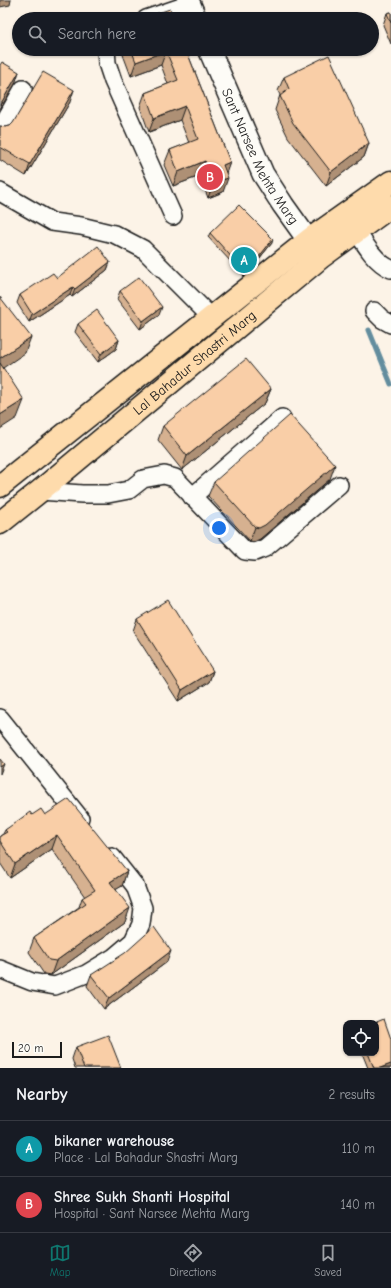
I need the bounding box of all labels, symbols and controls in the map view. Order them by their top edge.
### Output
search box [12,12,379,56]
icon: search [26,23,48,45]
text: Search here [58,25,136,43]
street label: Sant Narsee Mehta Marg [218,86,302,228]
pin: B [197,162,223,192]
pin: A [231,245,257,275]
street label: Lal Bahadur Shastri Marg [130,307,259,419]
your location [209,518,229,538]
map controls [343,1020,379,1056]
button: locate [343,1020,379,1056]
scale bar [12,1040,62,1059]
text: 20 m [18,1042,43,1055]
text: Nearby [16,1085,67,1104]
text: 2 results [328,1087,375,1102]
text: bikaner warehouse [54,1132,174,1150]
text: A [25,1141,33,1156]
text: 110 m [342,1141,375,1156]
text: Place · Lal Bahadur Shastri Marg [54,1150,238,1165]
text: Shree Sukh Shanti Hospital [54,1188,230,1206]
text: B [25,1197,33,1212]
text: 140 m [341,1197,375,1212]
text: Hospital · Sant Narsee Mehta Marg [54,1206,250,1221]
tab: Map [49,1242,71,1279]
tab: Directions [169,1242,216,1279]
tab: Saved [314,1242,342,1279]

